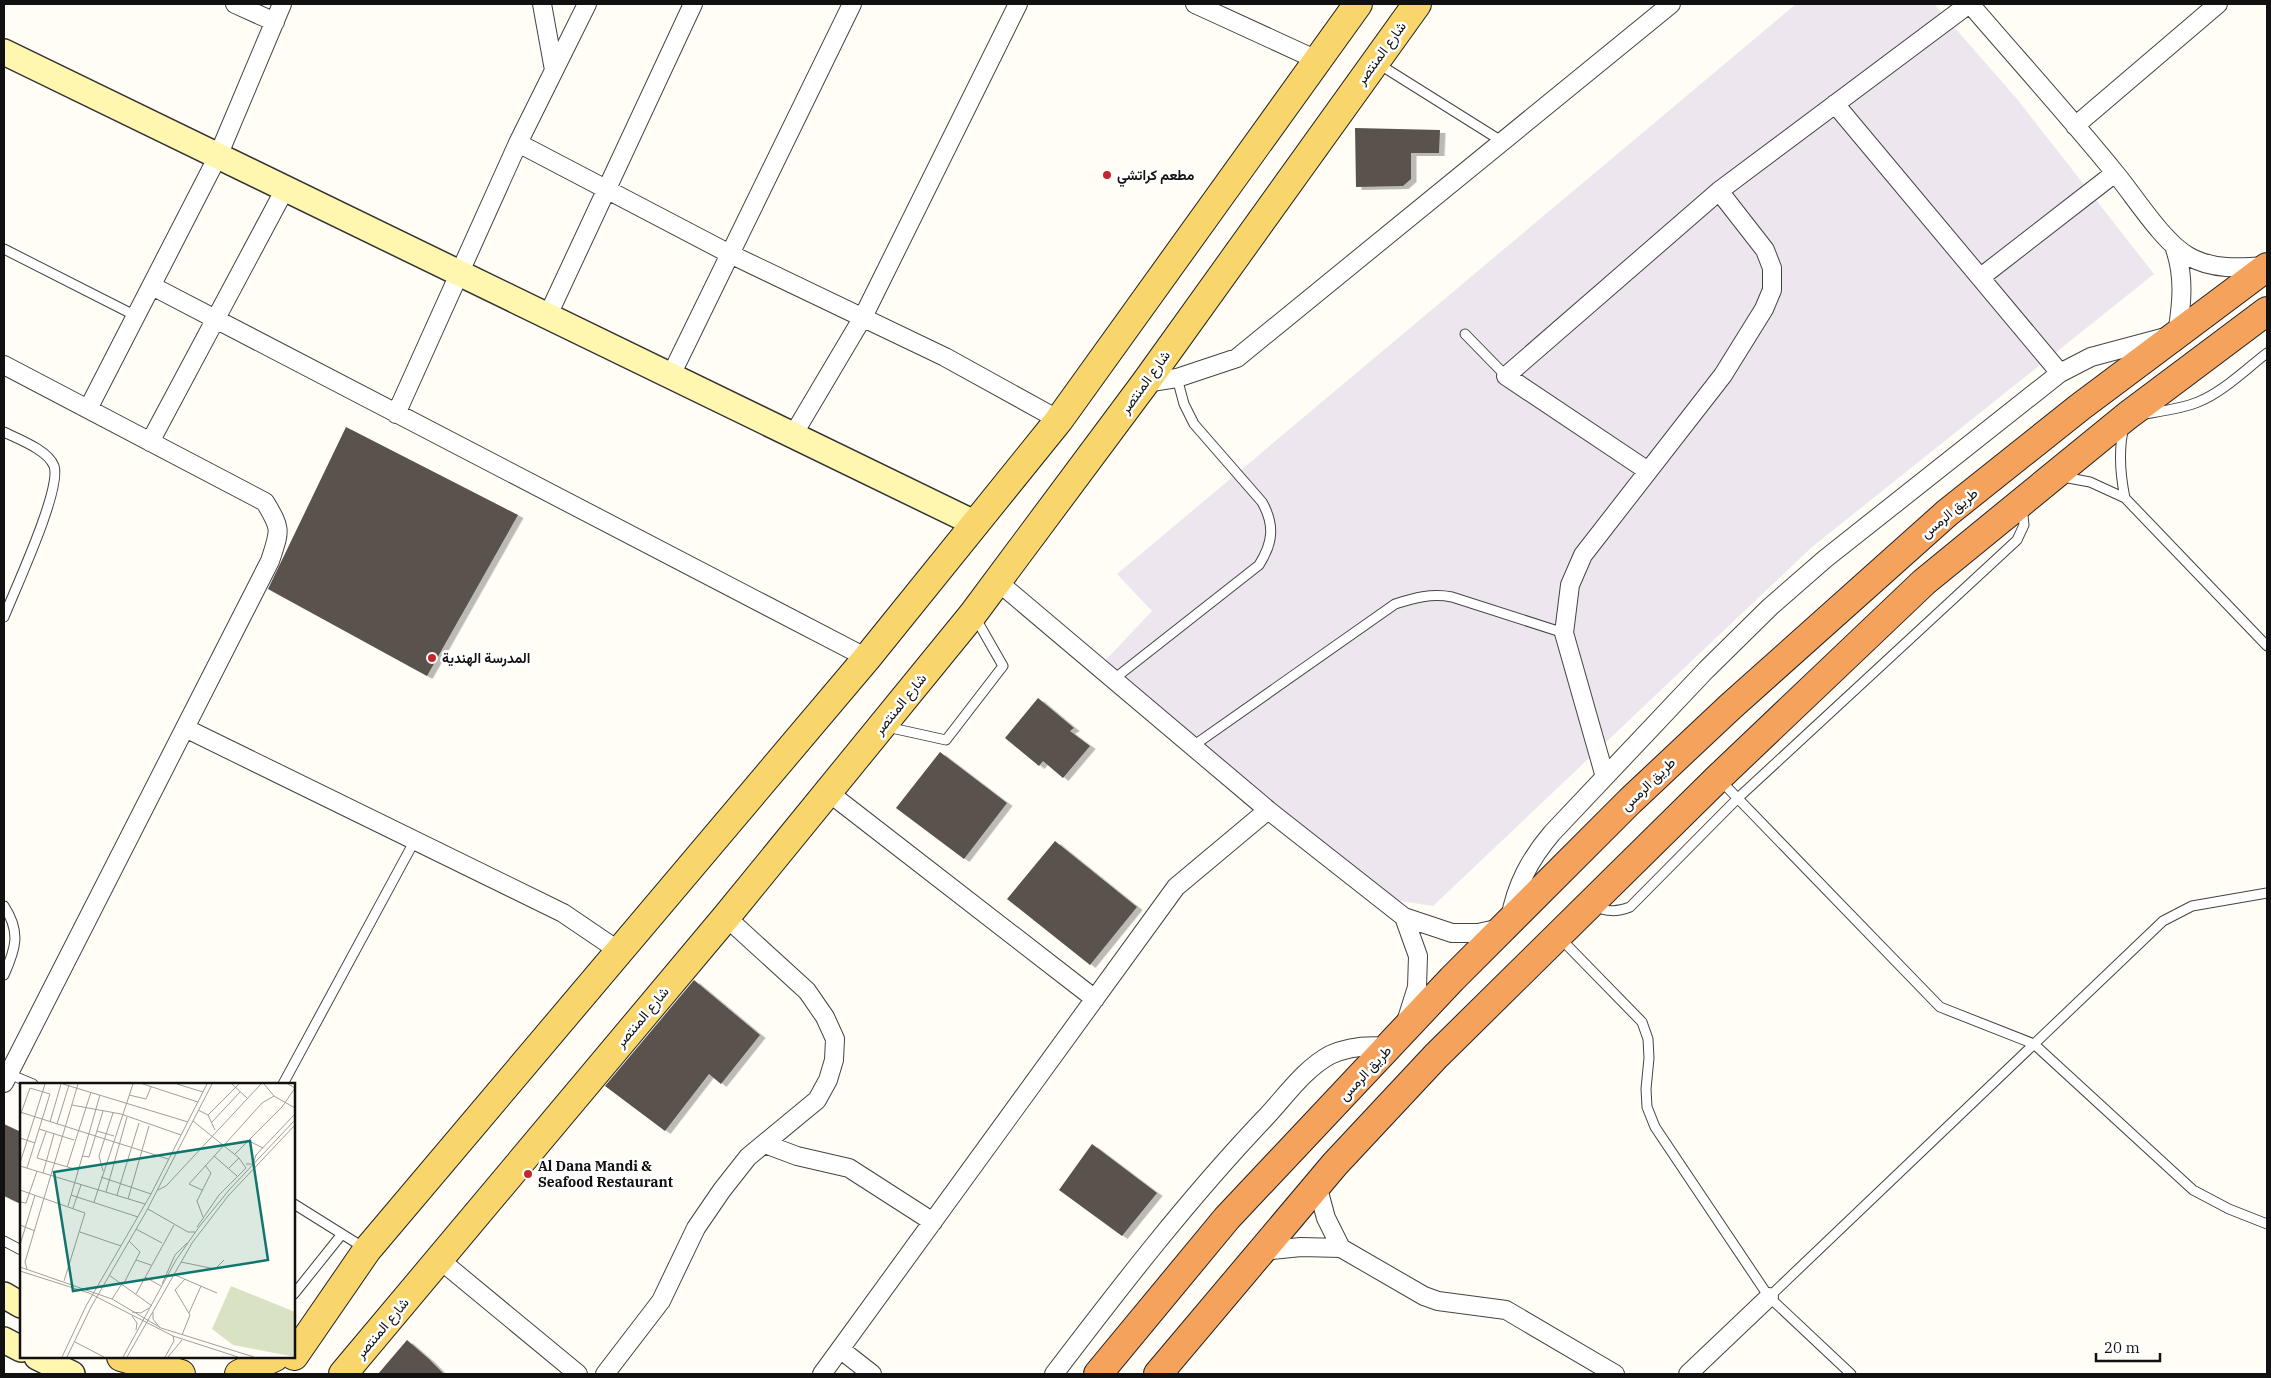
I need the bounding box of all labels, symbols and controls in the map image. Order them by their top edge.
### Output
street label: شارع المنتصر [1351,18,1412,90]
place label: مطعم كراتشي [1117,166,1195,187]
marker: مطعم كراتشي [1101,169,1113,181]
street label: شارع المنتصر [1115,347,1176,419]
street label: طريق الرمس [1917,484,1981,542]
place label: المدرسة الهندية [442,649,530,667]
marker: المدرسة الهندية [426,652,438,664]
street label: شارع المنتصر [869,670,932,740]
street label: طريق الرمس [1617,753,1679,815]
street label: شارع المنتصر [611,983,674,1053]
street label: طريق الرمس [1335,1042,1395,1104]
inset map [20,1083,295,1358]
place label: Al Dana Mandi & Seafood Restaurant [538,1157,673,1191]
marker: Al Dana Mandi & Seafood Restaurant [522,1168,534,1180]
street label: شارع المنتصر [351,1294,414,1364]
scale bar [2096,1330,2160,1362]
text: 20 m [2104,1338,2140,1357]

